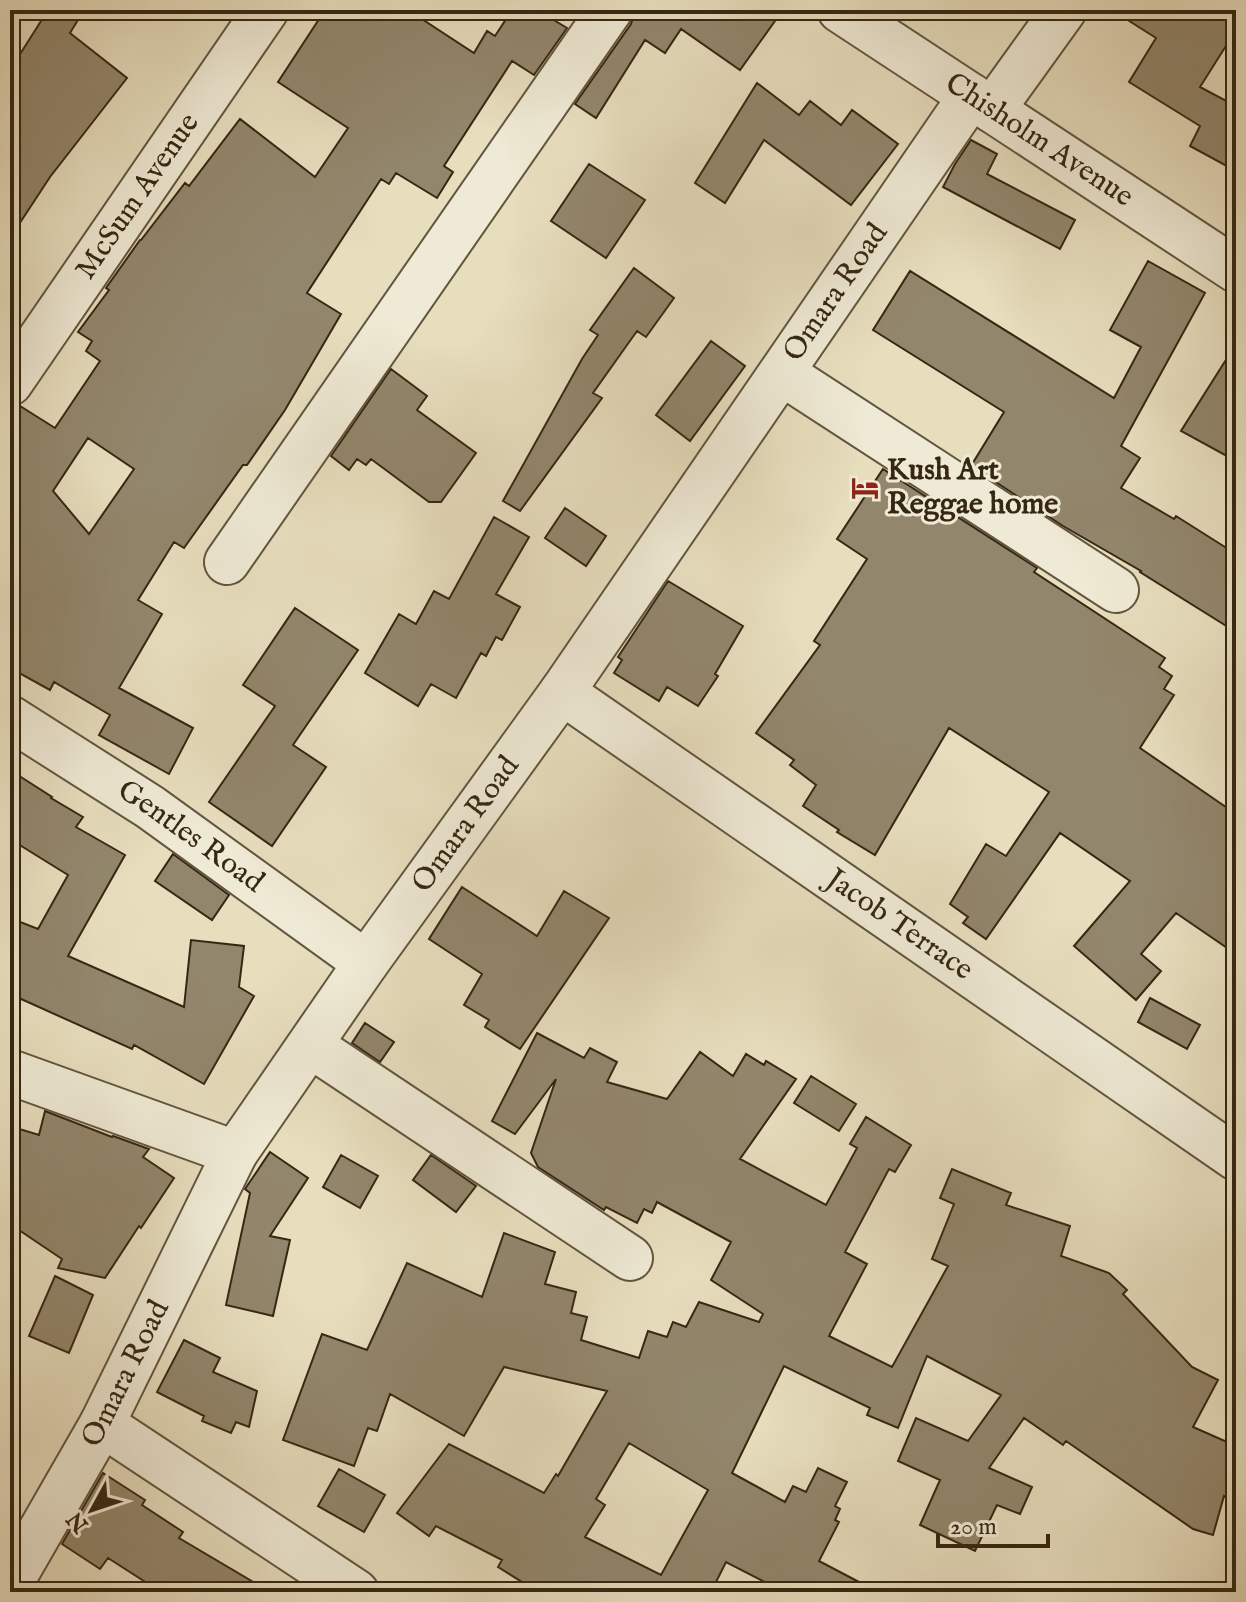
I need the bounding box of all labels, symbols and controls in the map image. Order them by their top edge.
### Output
street label: Chisholm Avenue [938,65,1140,216]
street label: McSum Avenue [68,106,208,287]
street label: Omara Road [775,215,897,369]
place label: Kush Art Reggae home [887,452,1058,524]
hotel icon: Kush Art Reggae home [850,473,880,503]
street label: Omara Road [404,748,529,900]
street label: Gentles Road [110,772,272,902]
street label: Jacob Terrace [816,859,980,989]
street label: Omara Road [73,1293,179,1455]
north arrow [52,1470,132,1550]
scale bar [938,1498,1048,1548]
text: N [61,1505,96,1539]
text: 20 m [950,1512,997,1543]

